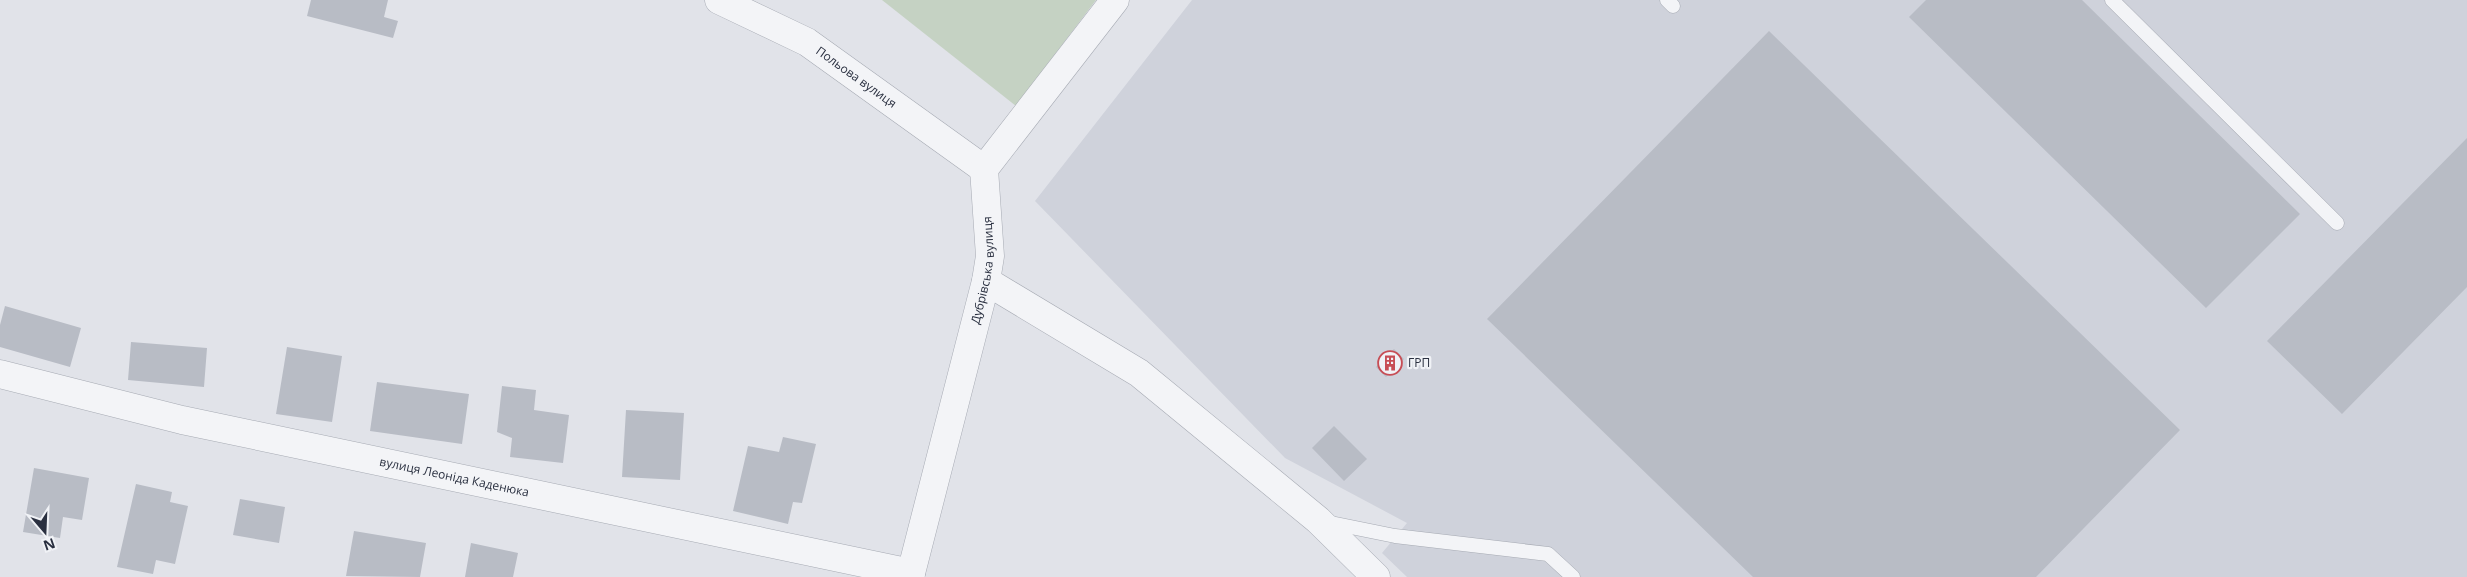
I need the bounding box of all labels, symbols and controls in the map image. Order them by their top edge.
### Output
street label: Польова вулиця [813,42,900,112]
street label: Дубрівська вулиця [966,216,998,326]
building icon: ГРП [1377,350,1403,376]
place label: ГРП [1408,354,1430,371]
street label: вулиця Леоніда Каденюка [378,453,531,501]
north arrow [20,507,70,557]
text: N [41,534,58,556]

